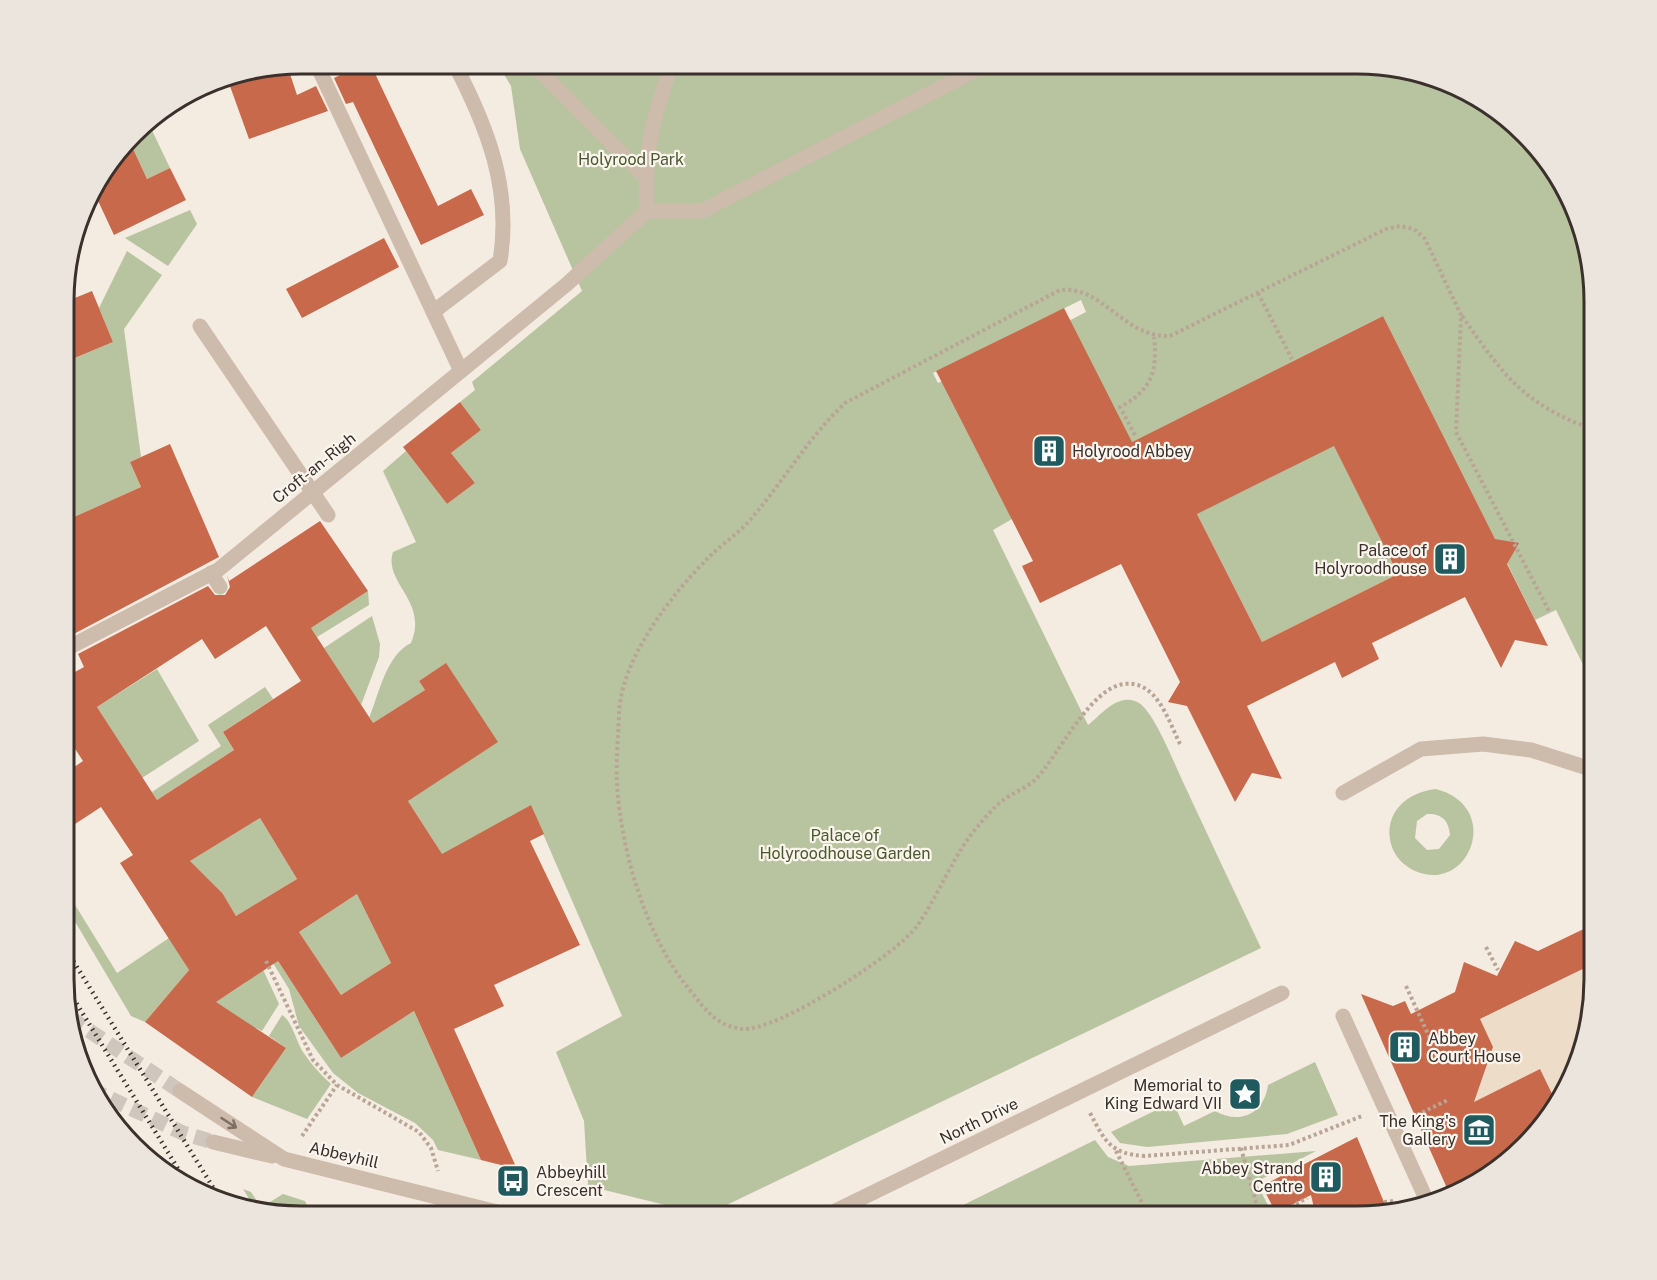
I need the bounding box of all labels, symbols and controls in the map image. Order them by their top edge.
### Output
park label: Holyrood Park [578,150,684,169]
street label: Croft-an-Righ [269,429,359,507]
building icon: Holyrood Abbey [1031,433,1067,469]
place label: Holyrood Abbey [1072,442,1192,461]
place label: Palace of Holyroodhouse [1314,541,1427,578]
building icon: Palace of Holyroodhouse [1432,541,1468,577]
park label: Palace of Holyroodhouse Garden [759,826,931,863]
building icon: Abbey Court House [1387,1029,1423,1065]
place label: Abbey Court House [1428,1029,1521,1066]
place label: Memorial to King Edward VII [1104,1076,1222,1113]
place icon: Memorial to King Edward VII [1227,1076,1263,1112]
street label: North Drive [937,1094,1021,1148]
place label: The King's Gallery [1379,1112,1456,1149]
museum icon: The King's Gallery [1461,1112,1497,1148]
one-way arrow [220,1118,237,1130]
street label: Abbeyhill [307,1138,381,1172]
place label: Abbey Strand Centre [1201,1159,1303,1196]
building icon: Abbey Strand Centre [1308,1159,1344,1195]
bus stop icon: Abbeyhill Crescent [495,1163,531,1199]
place label: Abbeyhill Crescent [536,1163,607,1200]

